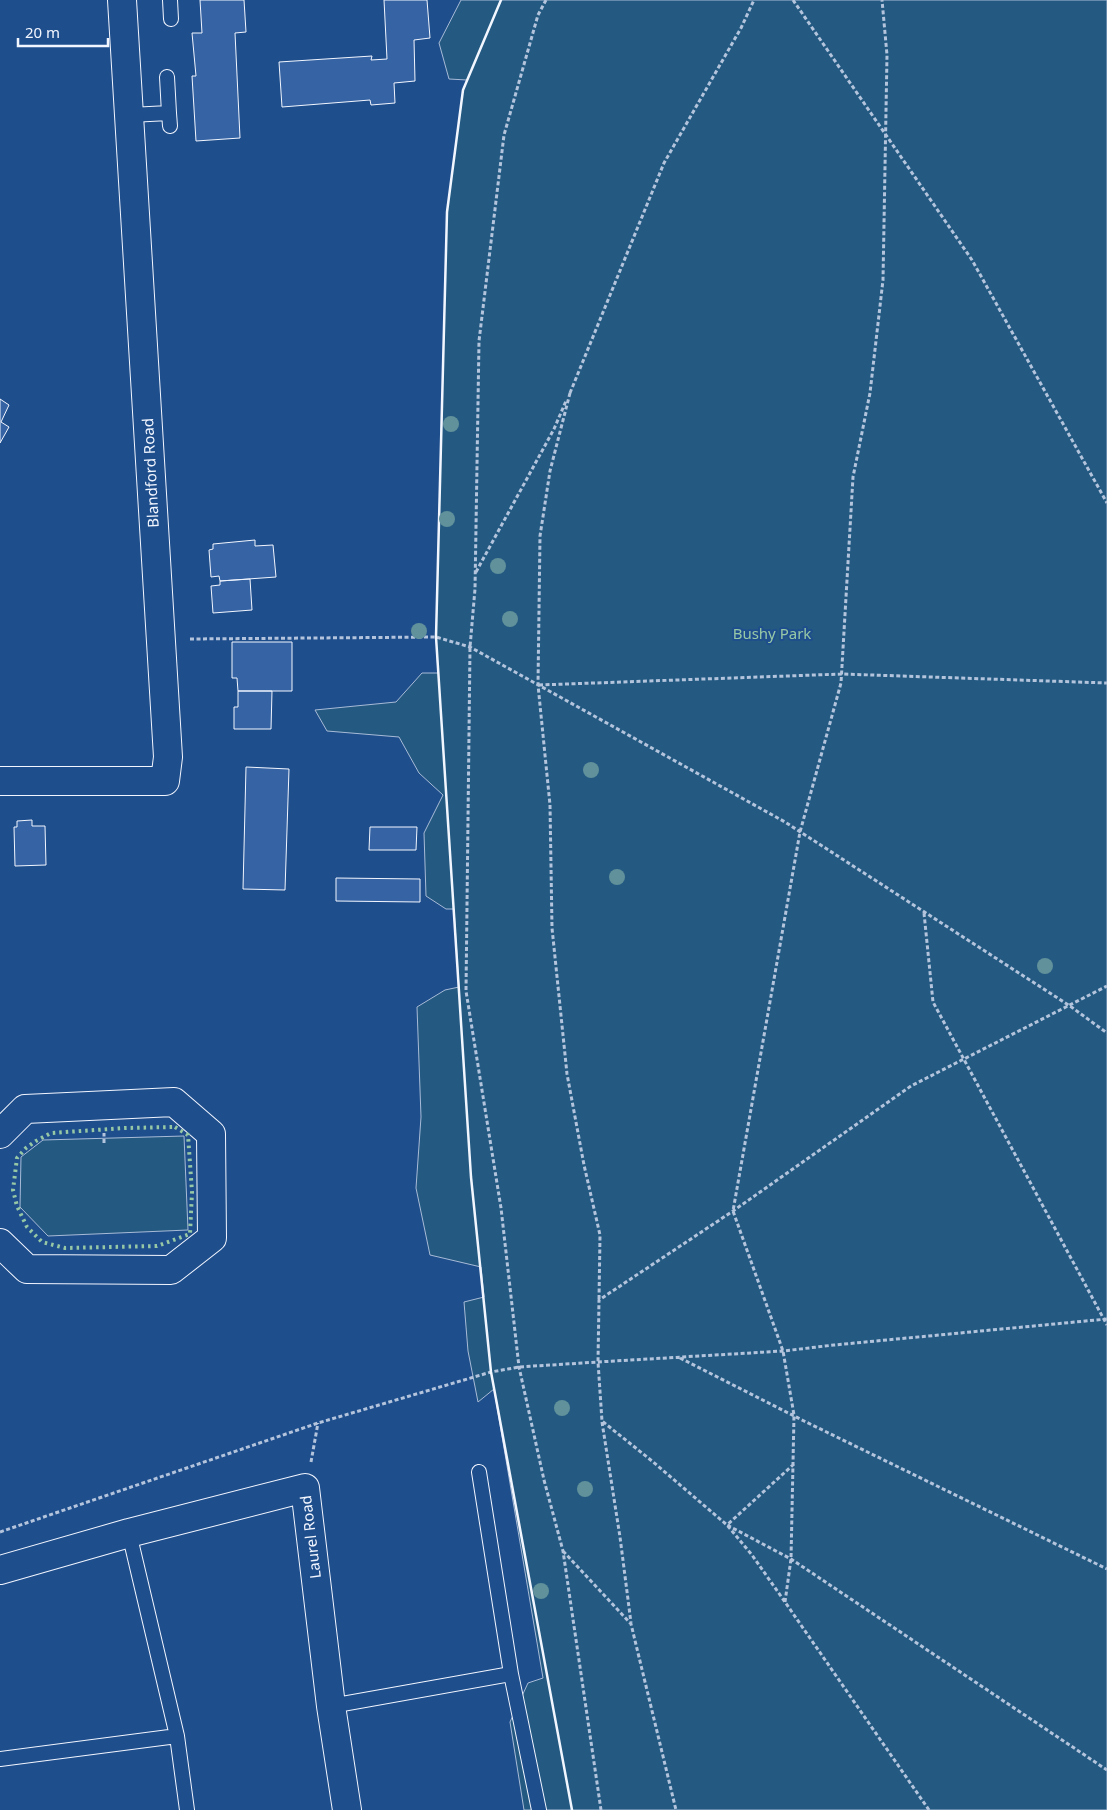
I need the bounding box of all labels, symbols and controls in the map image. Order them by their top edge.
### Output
scale bar [18,15,108,47]
text: 20 m [25,22,60,42]
street label: Blandford Road [137,418,163,528]
park label: Bushy Park [733,623,811,643]
street label: Laurel Road [295,1494,325,1580]

